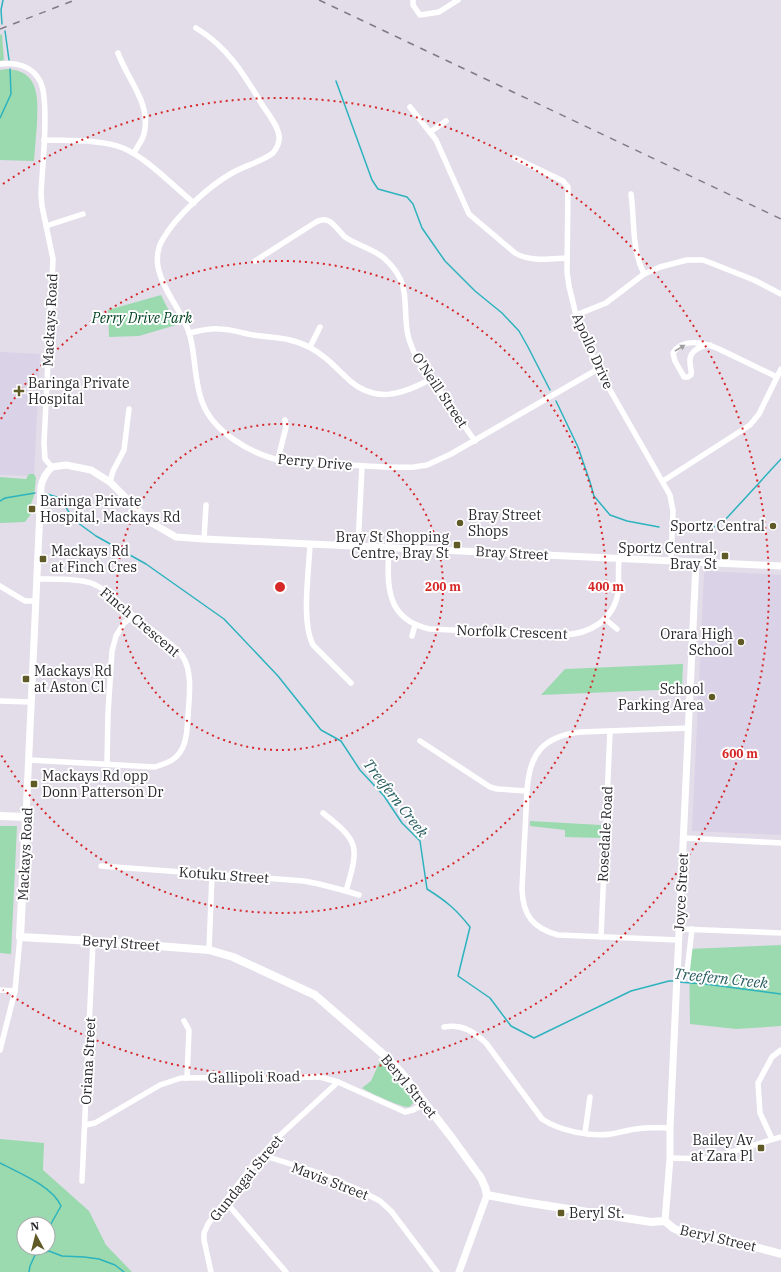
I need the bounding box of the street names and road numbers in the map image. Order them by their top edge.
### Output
street label: Mackays Road [39,272,61,367]
street label: Apollo Drive [568,310,618,392]
street label: O'Neill Street [408,349,472,431]
street label: Perry Drive [277,450,353,474]
street label: Bray Street [475,542,549,564]
street label: Finch Crescent [96,583,184,661]
street label: Norfolk Crescent [456,621,568,643]
street label: Rosedale Road [593,785,617,882]
street label: Mackays Road [14,806,36,901]
street label: Joyce Street [670,852,692,932]
street label: Kotuku Street [178,863,270,887]
street label: Beryl Street [82,931,160,955]
street label: Oriana Street [77,1017,99,1105]
street label: Beryl Street [377,1050,441,1122]
street label: Gallipoli Road [208,1067,301,1087]
street label: Gundagai Street [206,1131,286,1225]
street label: Mavis Street [289,1158,371,1204]
street label: Beryl Street [678,1220,758,1256]

